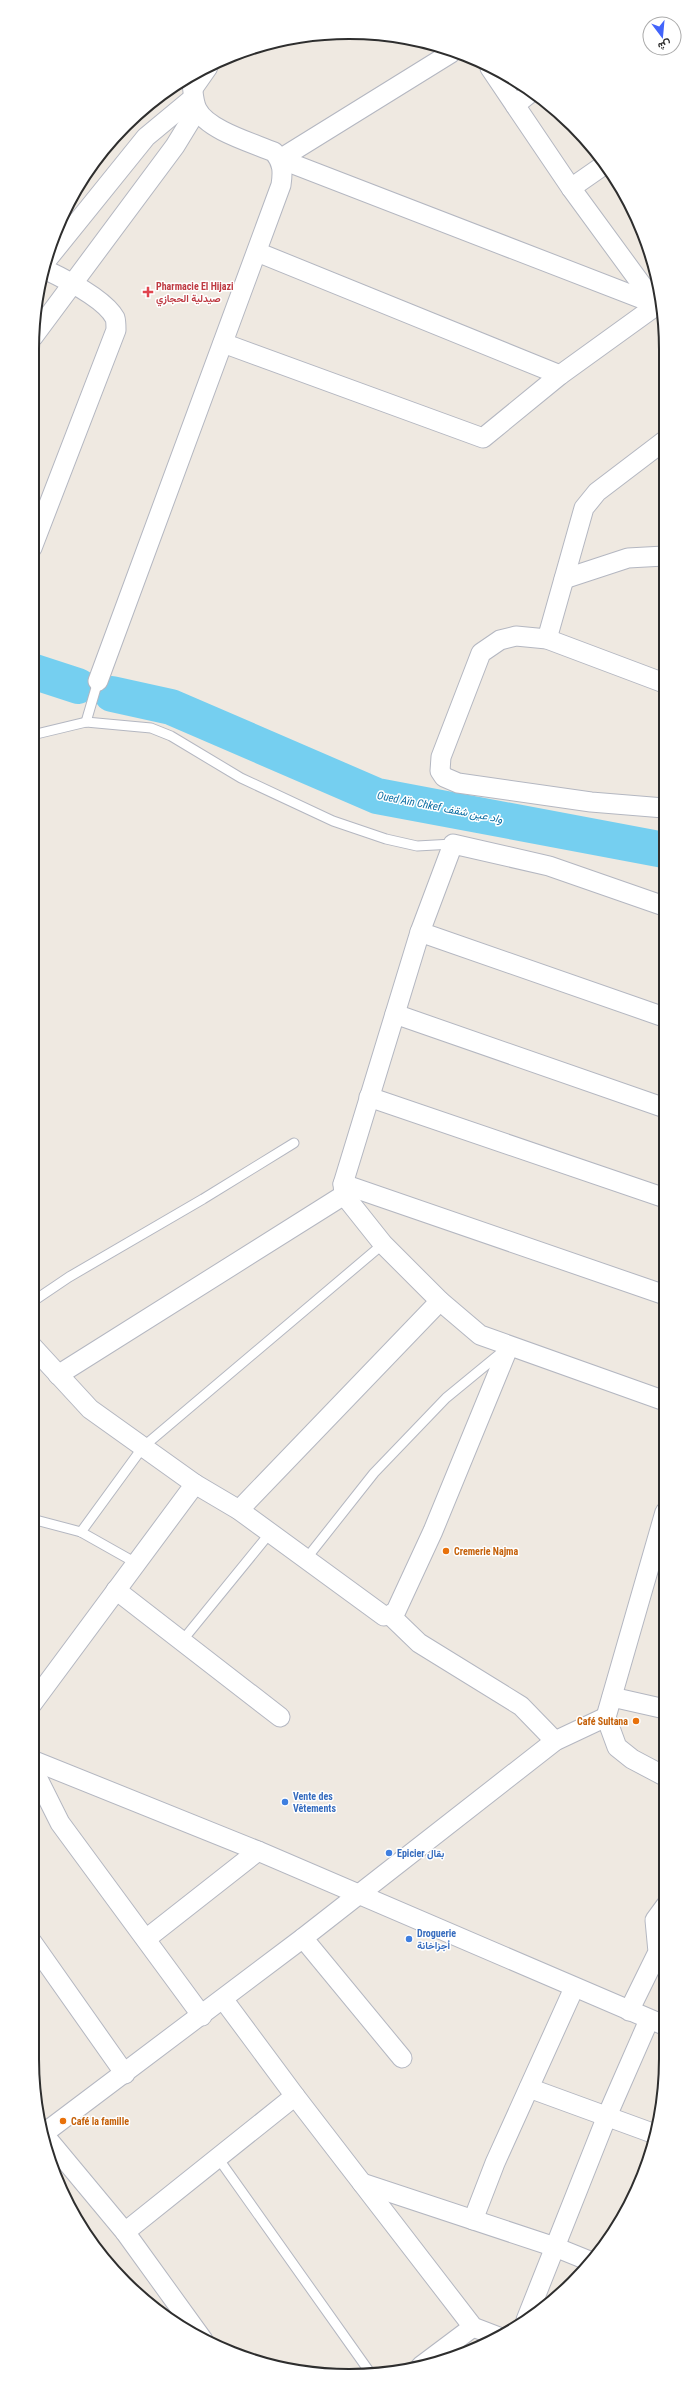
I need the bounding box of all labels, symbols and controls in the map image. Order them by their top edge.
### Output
north arrow [642,16,682,56]
text: ش [656,37,673,53]
place label: Pharmacie El Hijazi صيدلية الحجازي [156,281,234,307]
marker: Pharmacie El Hijazi صيدلية الحجازي [143,287,153,297]
water label: Oued Aïn Chkef واد عين شقف [376,789,504,826]
marker: Cremerie Najma [441,1546,451,1556]
place label: Cremerie Najma [454,1546,519,1557]
place label: Café Sultana [577,1716,628,1727]
marker: Café Sultana [631,1716,641,1726]
place label: Vente des Vêtements [293,1791,336,1814]
marker: Vente des Vêtements [280,1797,290,1807]
marker: Epicier بقال [384,1848,394,1858]
place label: Epicier بقال [397,1848,444,1860]
place label: Droguerie أجزاخانة [417,1928,456,1952]
marker: Droguerie أجزاخانة [404,1934,414,1944]
marker: Café la famille [58,2116,68,2126]
place label: Café la famille [71,2116,129,2127]

